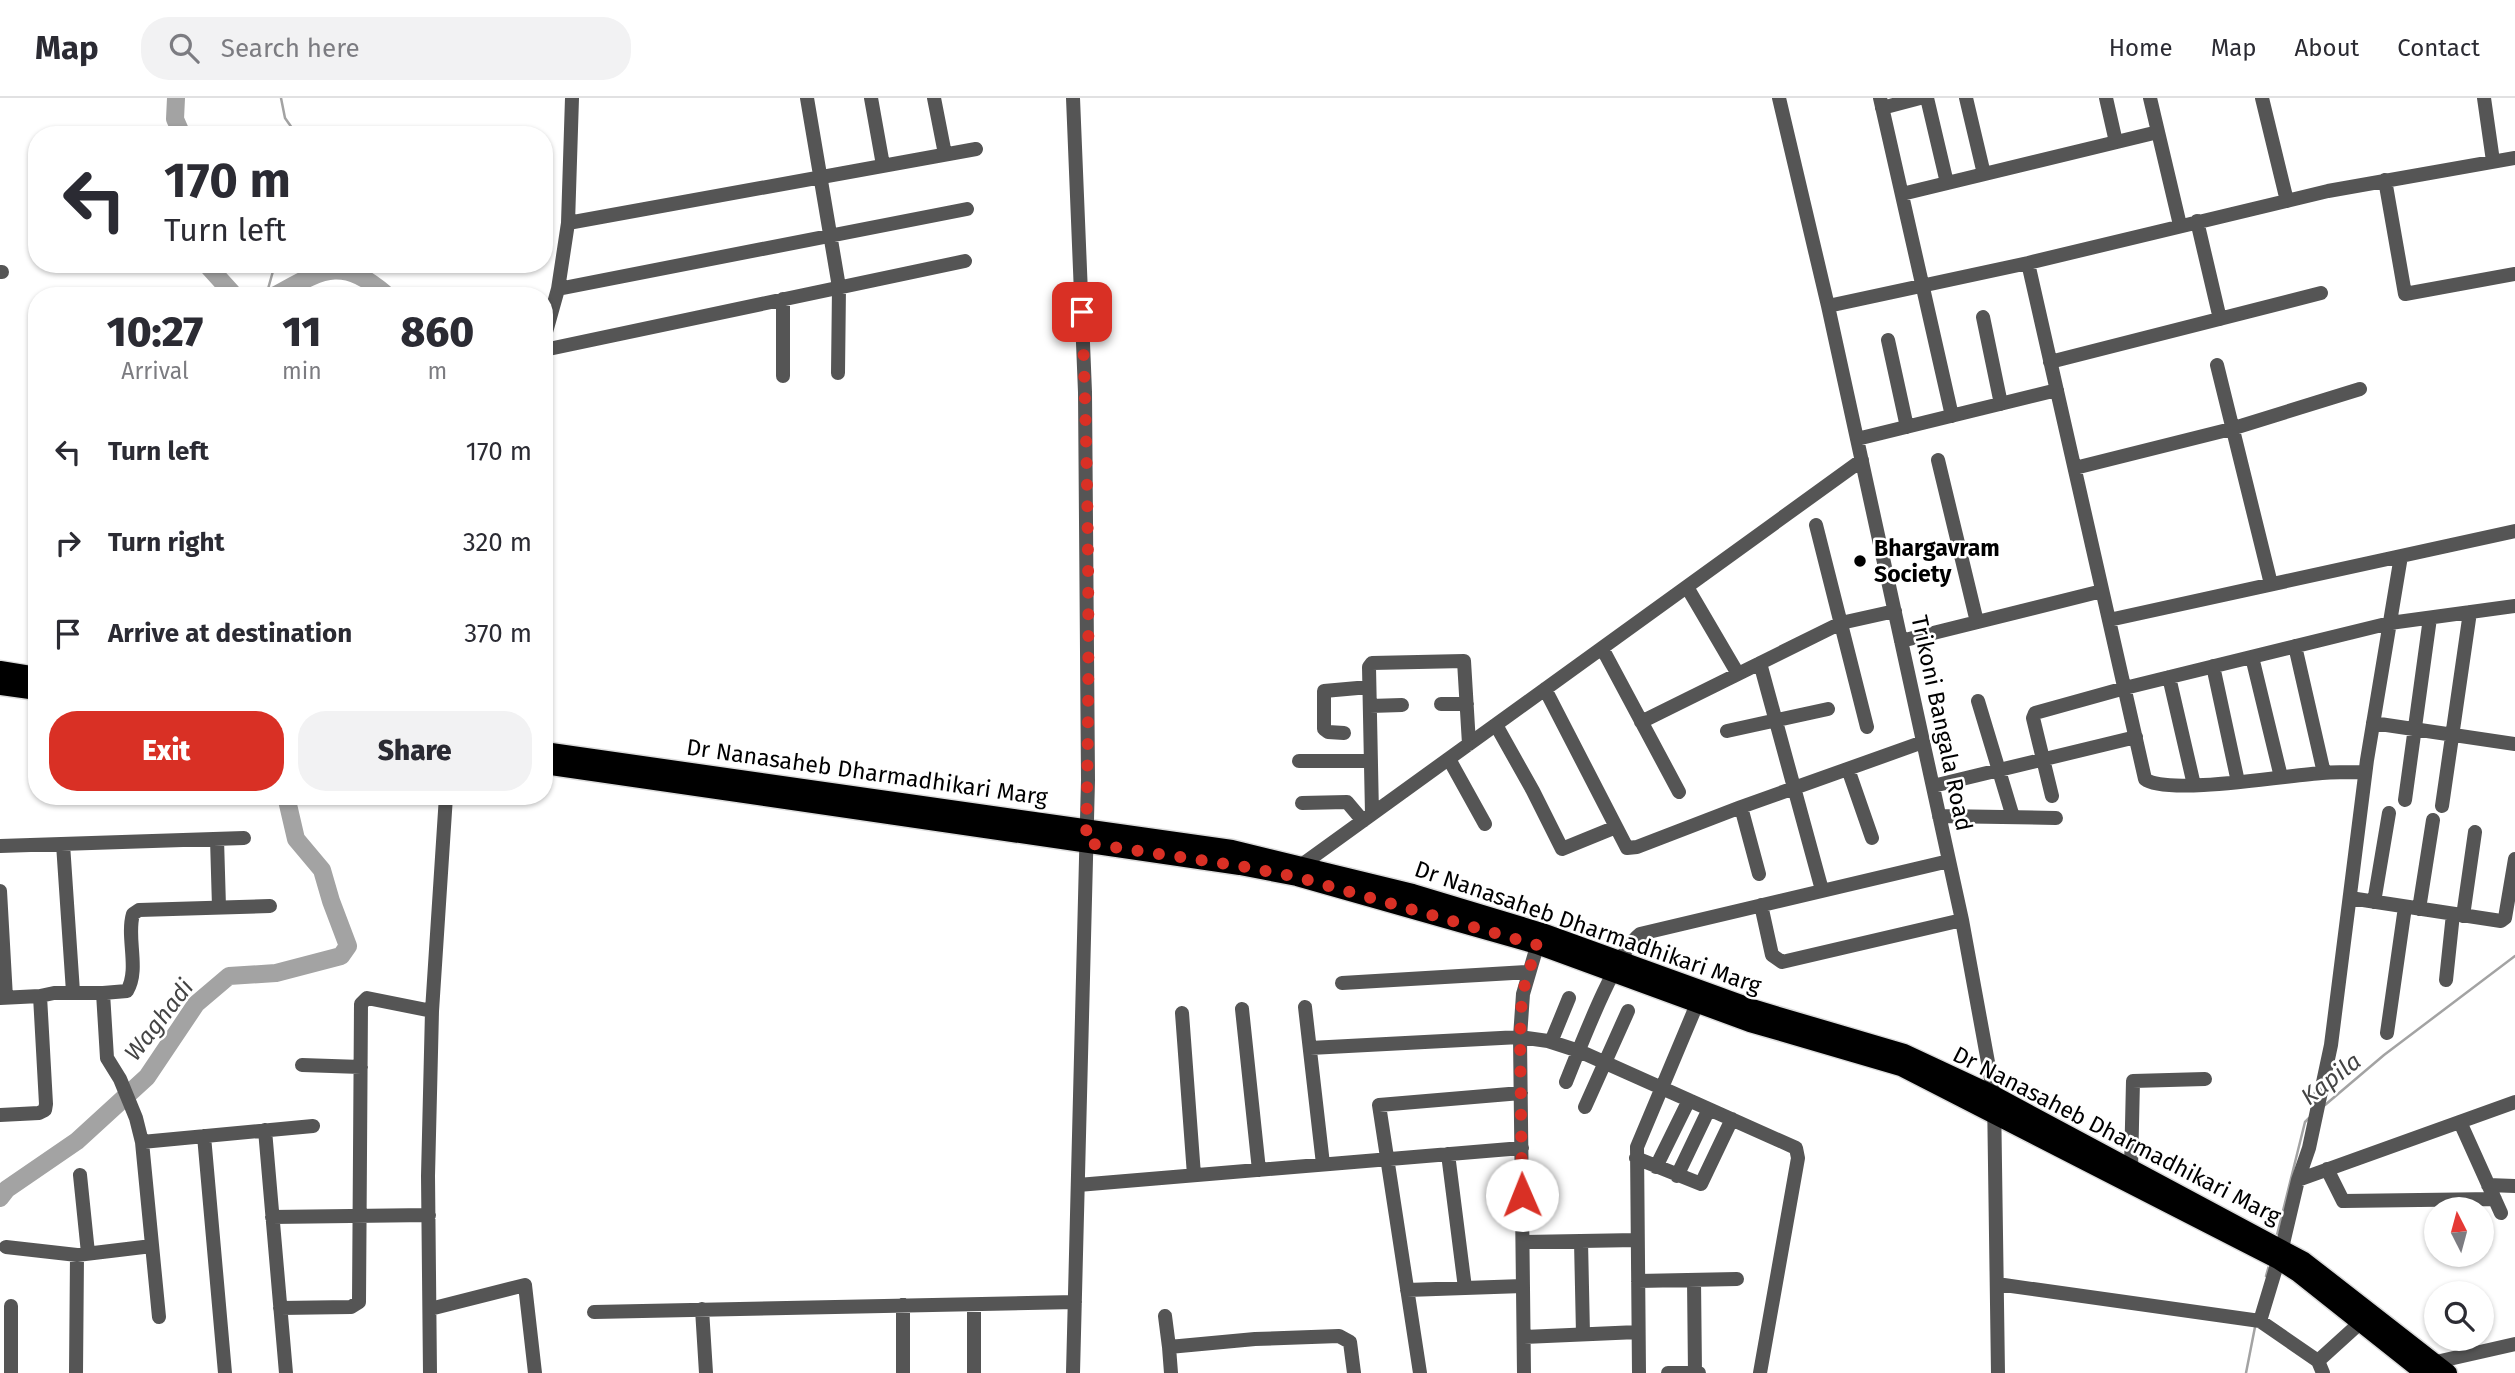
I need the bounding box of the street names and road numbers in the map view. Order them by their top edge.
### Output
street label: Trikoni Bangala Road [1905,613,1979,833]
street label: Dr Nanasaheb Dharmadhikari Marg [685,733,1049,811]
street label: Dr Nanasaheb Dharmadhikari Marg [1411,854,1765,1000]
street label: Dr Nanasaheb Dharmadhikari Marg [1948,1040,2286,1230]

